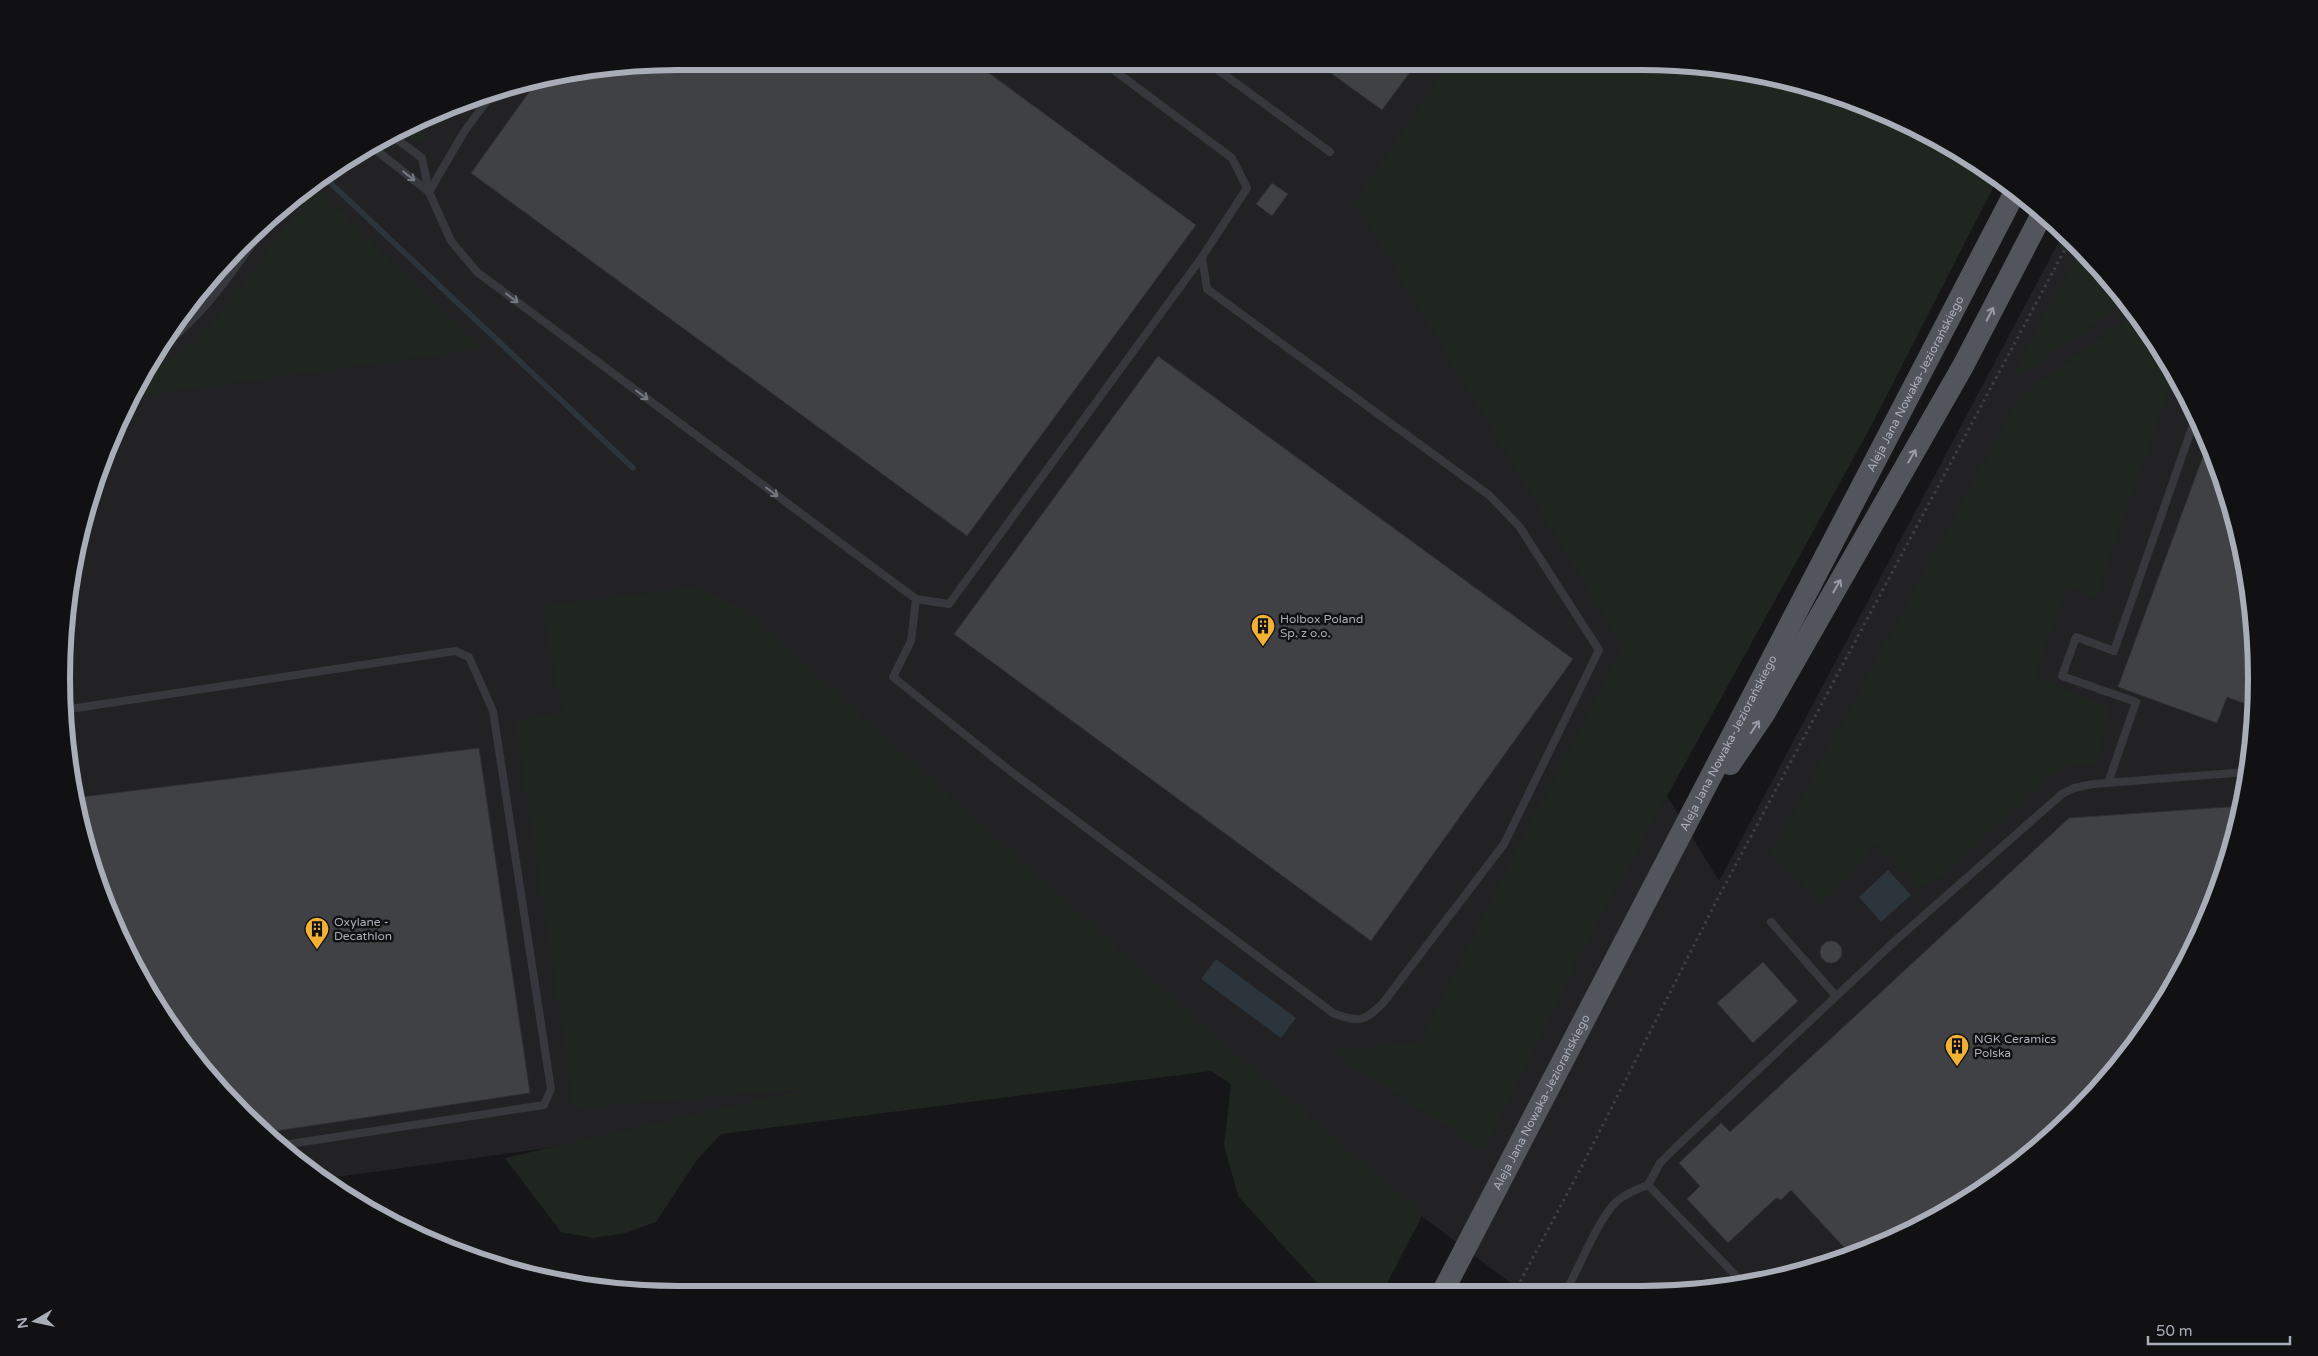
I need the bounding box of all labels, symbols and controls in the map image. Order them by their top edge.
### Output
one-way arrow [402,171,415,182]
one-way arrow [505,292,518,303]
street label: Aleja Jana Nowaka-Jeziorańskiego [1864,293,1967,474]
one-way arrow [1986,307,1995,322]
one-way arrow [635,390,649,400]
one-way arrow [1907,450,1917,464]
one-way arrow [765,487,779,497]
one-way arrow [1833,580,1843,594]
place label: Holbox Poland Sp. z o.o. [1280,612,1363,640]
building icon: Holbox Poland Sp. z o.o. [1250,613,1276,647]
street label: Aleja Jana Nowaka-Jeziorańskiego [1677,653,1780,833]
one-way arrow [1751,720,1761,734]
place label: Oxylane - Decathlon [334,915,392,943]
building icon: Oxylane - Decathlon [304,916,330,950]
street label: Aleja Jana Nowaka-Jeziorańskiego [1490,1012,1593,1193]
place label: NGK Ceramics Polska [1974,1032,2057,1060]
building icon: NGK Ceramics Polska [1944,1033,1970,1067]
north arrow [10,1296,60,1346]
scale bar [2148,1314,2290,1346]
text: N [13,1316,32,1330]
text: 50 m [2156,1322,2193,1340]

